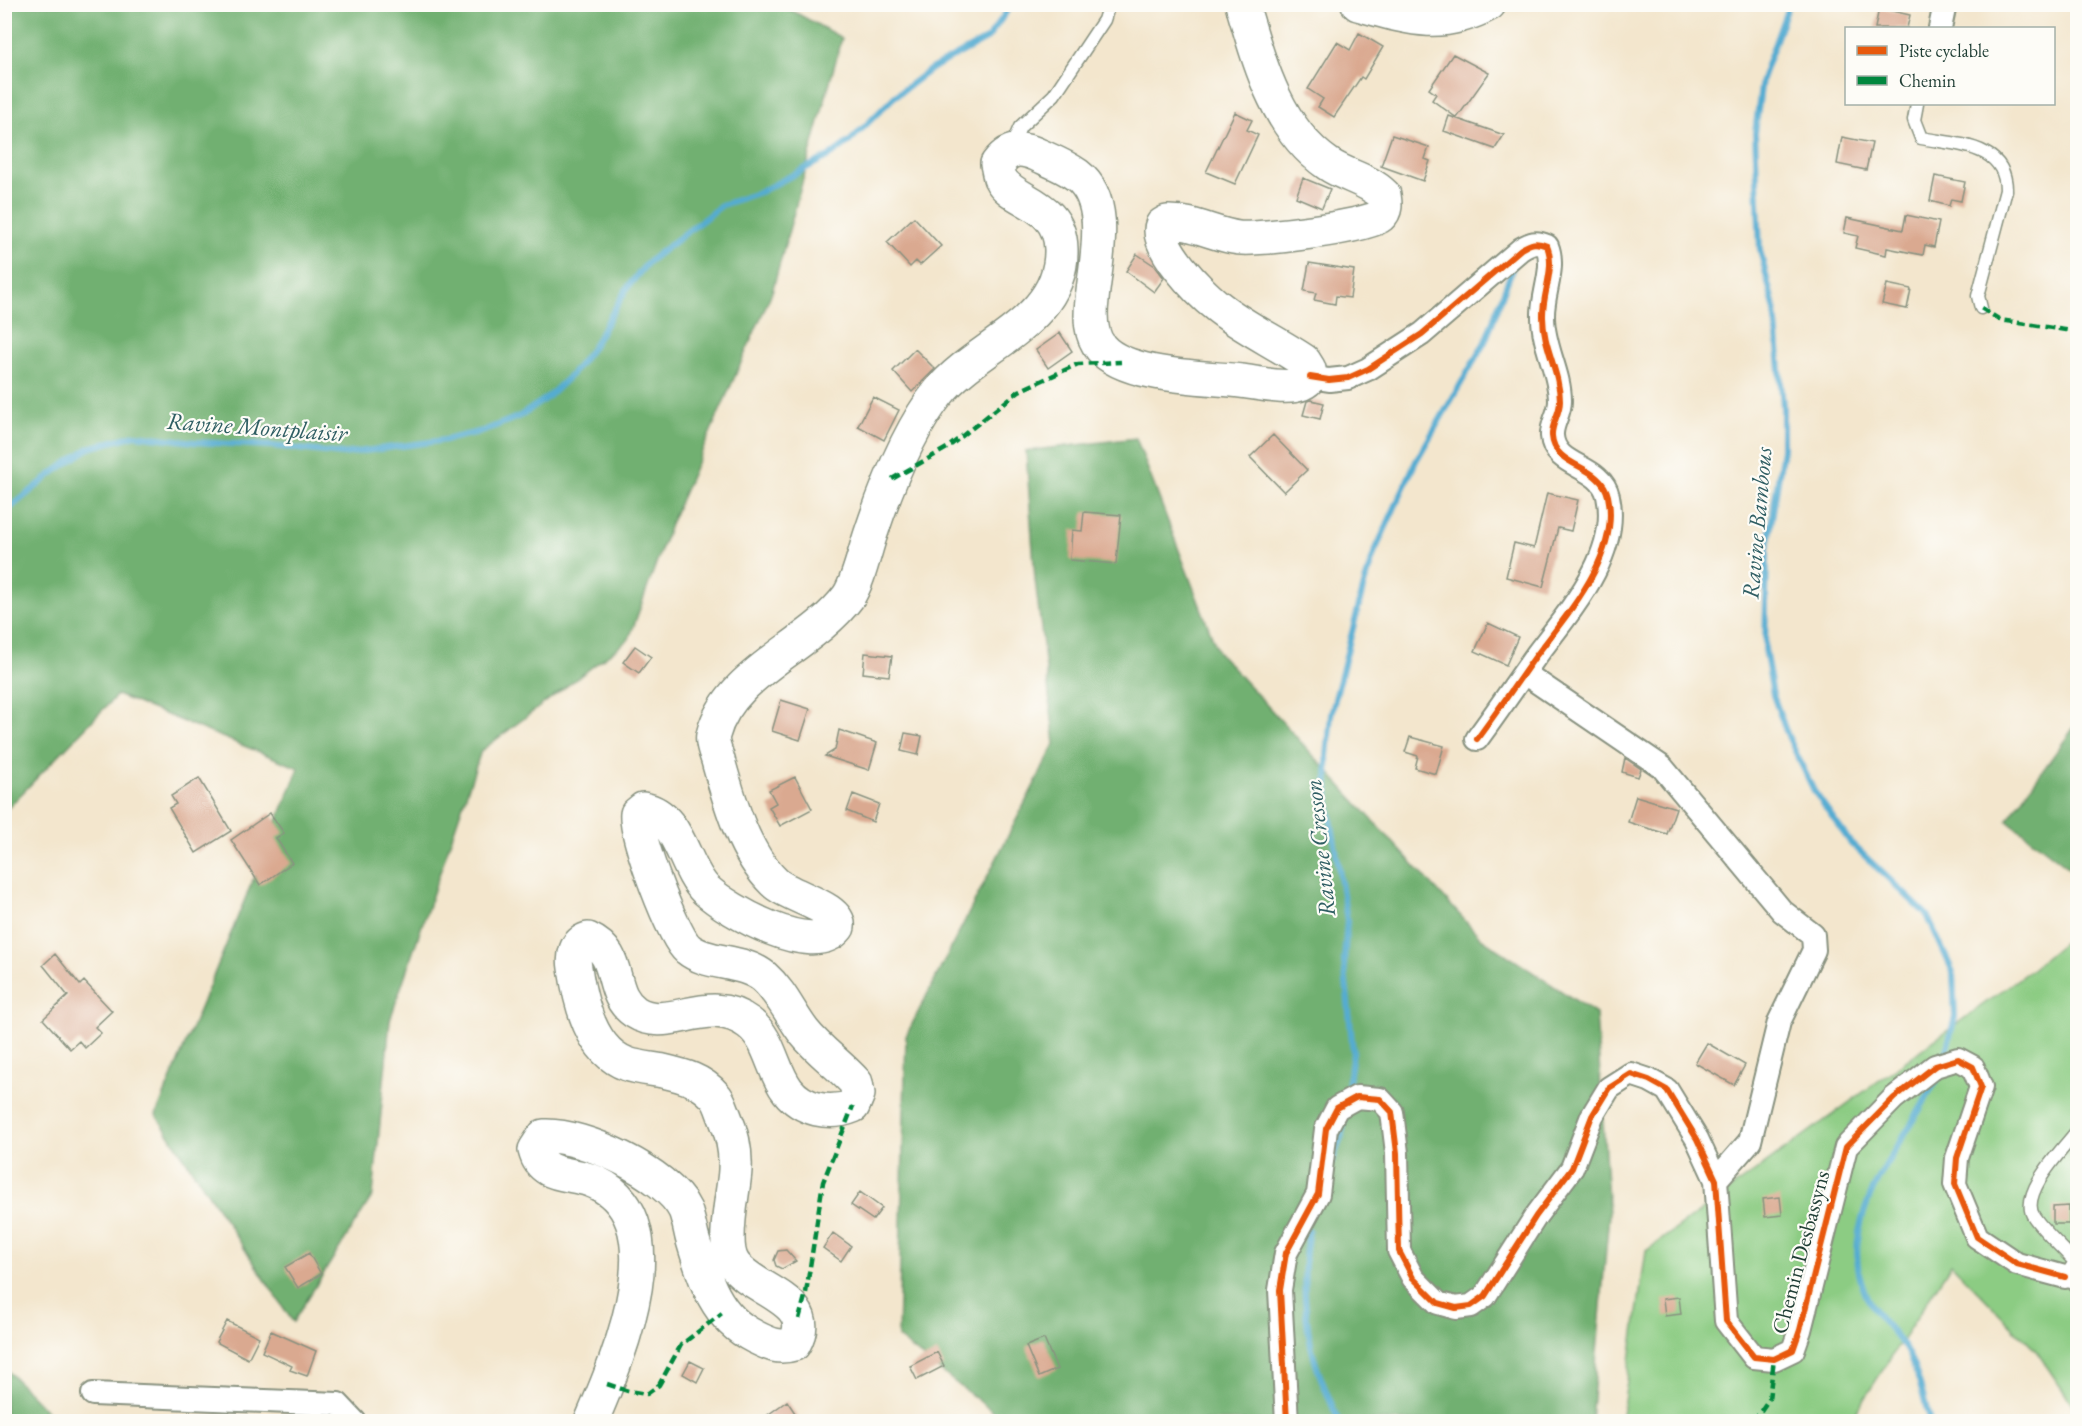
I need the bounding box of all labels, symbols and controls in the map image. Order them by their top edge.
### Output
legend [1845,27,2055,105]
text: Piste cyclable [1899,39,1989,62]
text: Chemin [1899,69,1956,92]
water label: Ravine Montplaisir [166,405,350,448]
water label: Ravine Bambous [1734,445,1779,600]
water label: Ravine Cresson [1297,778,1342,918]
street label: Chemin Desbassyns [1765,1167,1836,1337]

